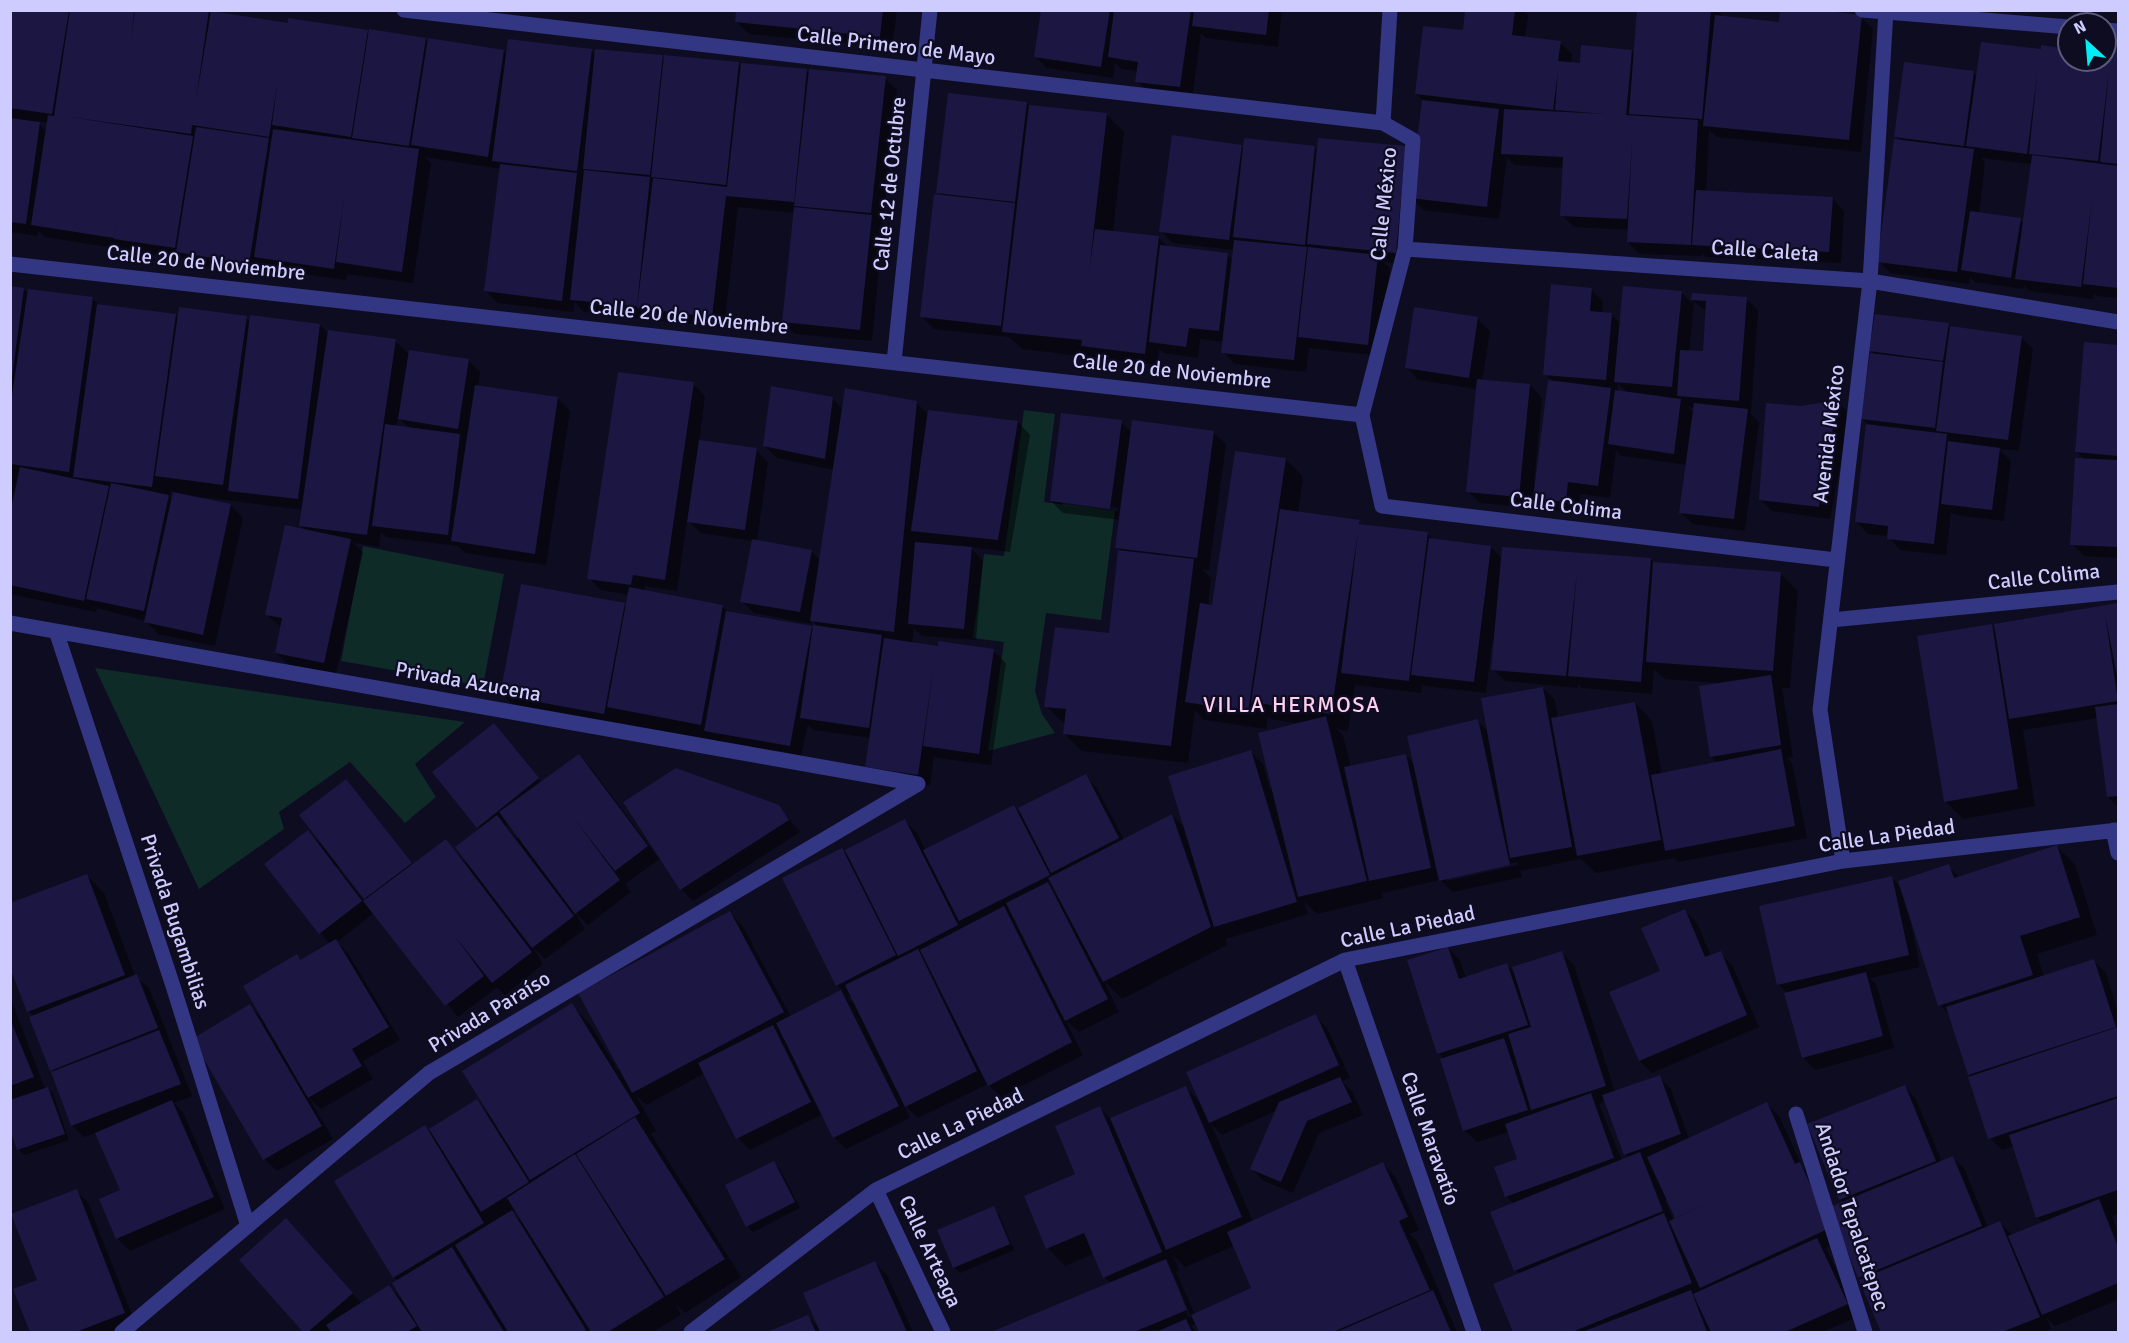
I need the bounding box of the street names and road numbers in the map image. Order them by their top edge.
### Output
street label: Calle Primero de Mayo [795,22,997,72]
street label: Calle 12 de Octubre [869,96,913,272]
street label: Calle México [1367,146,1403,262]
street label: Calle Caleta [1710,236,1820,268]
street label: Calle 20 de Noviembre [105,241,307,287]
street label: Calle 20 de Noviembre [588,295,790,341]
street label: Calle 20 de Noviembre [1071,349,1273,395]
street label: Avenida México [1809,363,1851,505]
street label: Calle Colima [1508,488,1624,526]
street label: Calle Colima [1987,560,2101,596]
street label: Privada Azucena [393,658,543,708]
street label: Calle La Piedad [1817,815,1957,859]
street label: Privada Bugambilias [134,831,214,1013]
street label: Calle La Piedad [1338,901,1478,955]
street label: Privada Paraíso [424,967,556,1059]
street label: Calle Maravatío [1394,1069,1464,1209]
street label: Calle La Piedad [894,1084,1028,1166]
street label: Andador Tepalcatepec [1809,1120,1893,1314]
street label: Calle Arteaga [892,1192,966,1312]

